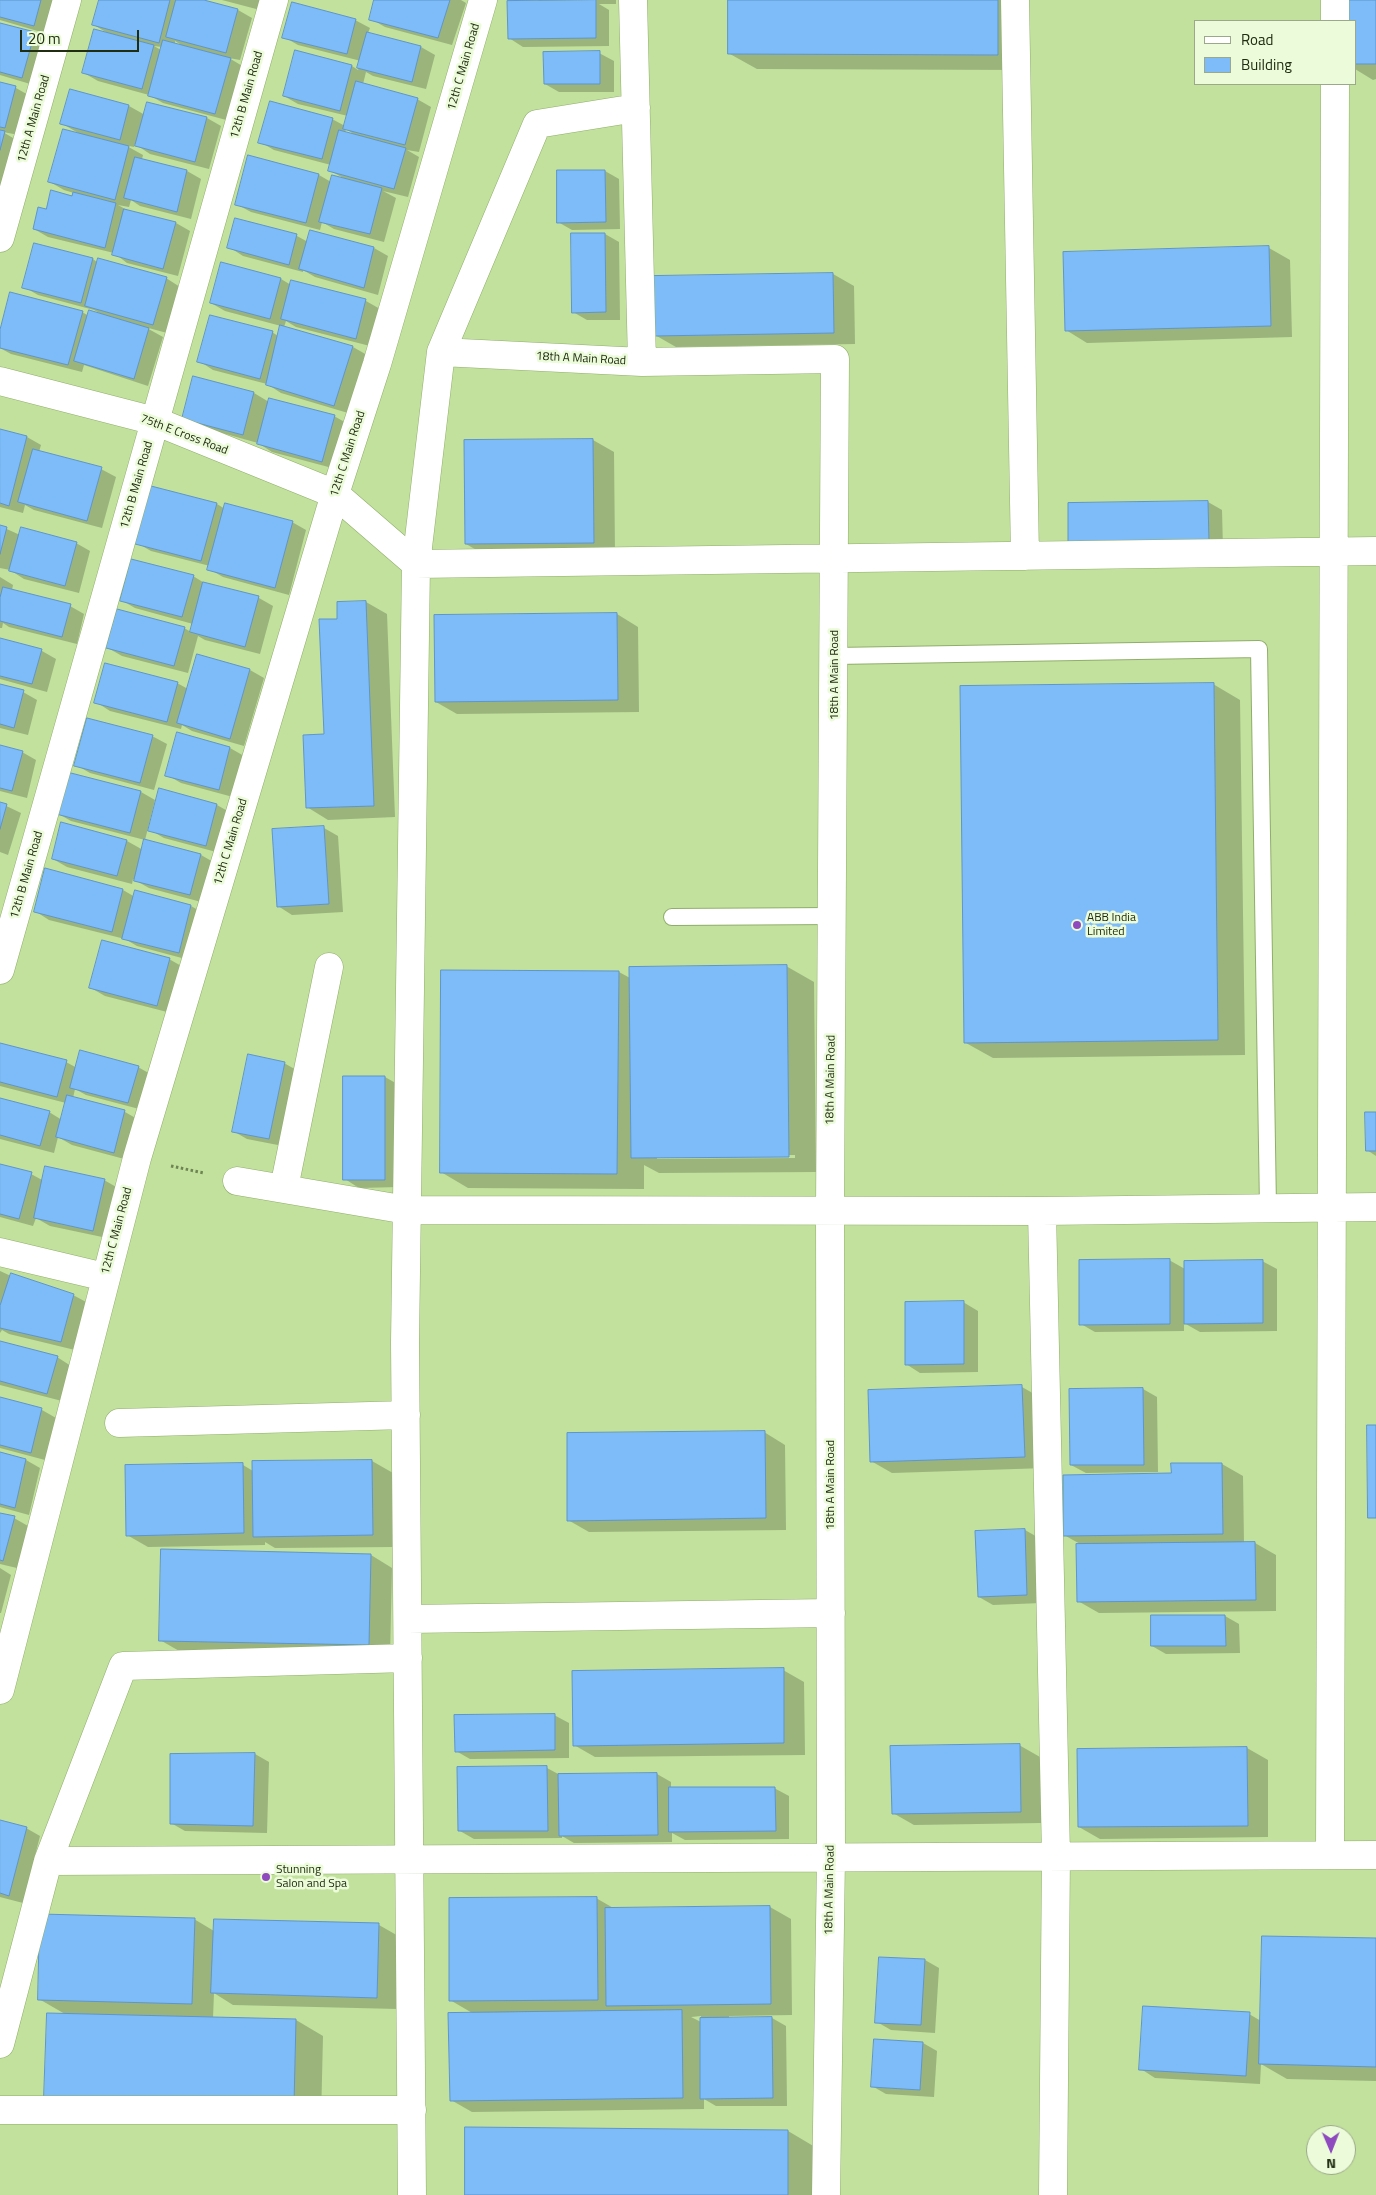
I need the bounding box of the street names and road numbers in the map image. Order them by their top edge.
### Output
street label: 12th C Main Road [445,22,483,112]
street label: 12th B Main Road [228,49,266,141]
street label: 12th A Main Road [15,74,53,164]
street label: 18th A Main Road [536,349,626,369]
street label: 12th C Main Road [327,409,369,499]
street label: 75th E Cross Road [138,412,230,458]
street label: 12th B Main Road [118,439,156,531]
street label: 18th A Main Road [828,630,842,720]
street label: 12th C Main Road [211,797,251,887]
street label: 12th B Main Road [8,829,46,921]
street label: 18th A Main Road [823,1035,839,1125]
street label: 12th C Main Road [98,1186,136,1276]
street label: 18th A Main Road [824,1440,838,1530]
street label: 18th A Main Road [822,1845,838,1935]

